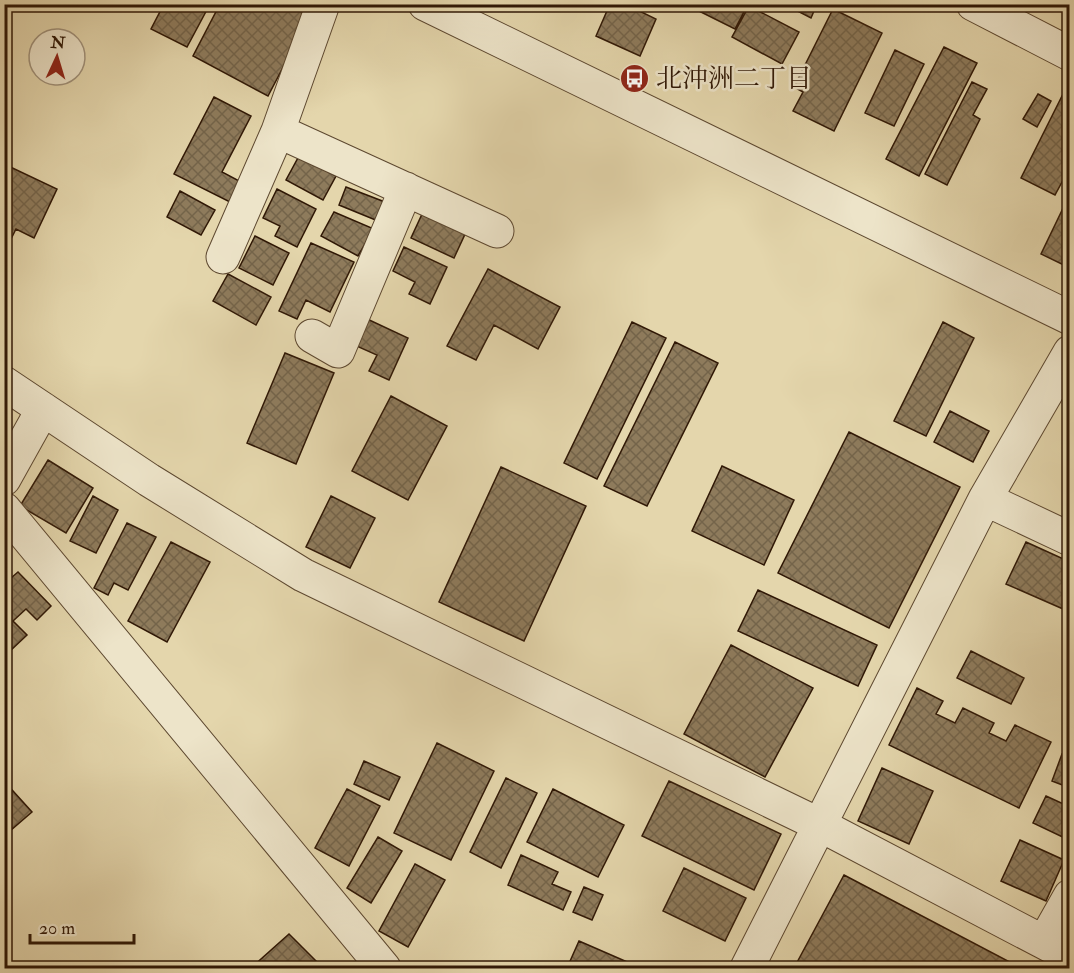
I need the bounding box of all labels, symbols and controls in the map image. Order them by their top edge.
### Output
north arrow [27,27,87,87]
text: N [49,32,66,54]
bus stop icon: 北沖洲二丁目 [619,62,651,94]
place label: 北沖洲二丁目 [656,63,812,95]
scale bar [30,907,134,945]
text: 20 m [39,917,75,940]

